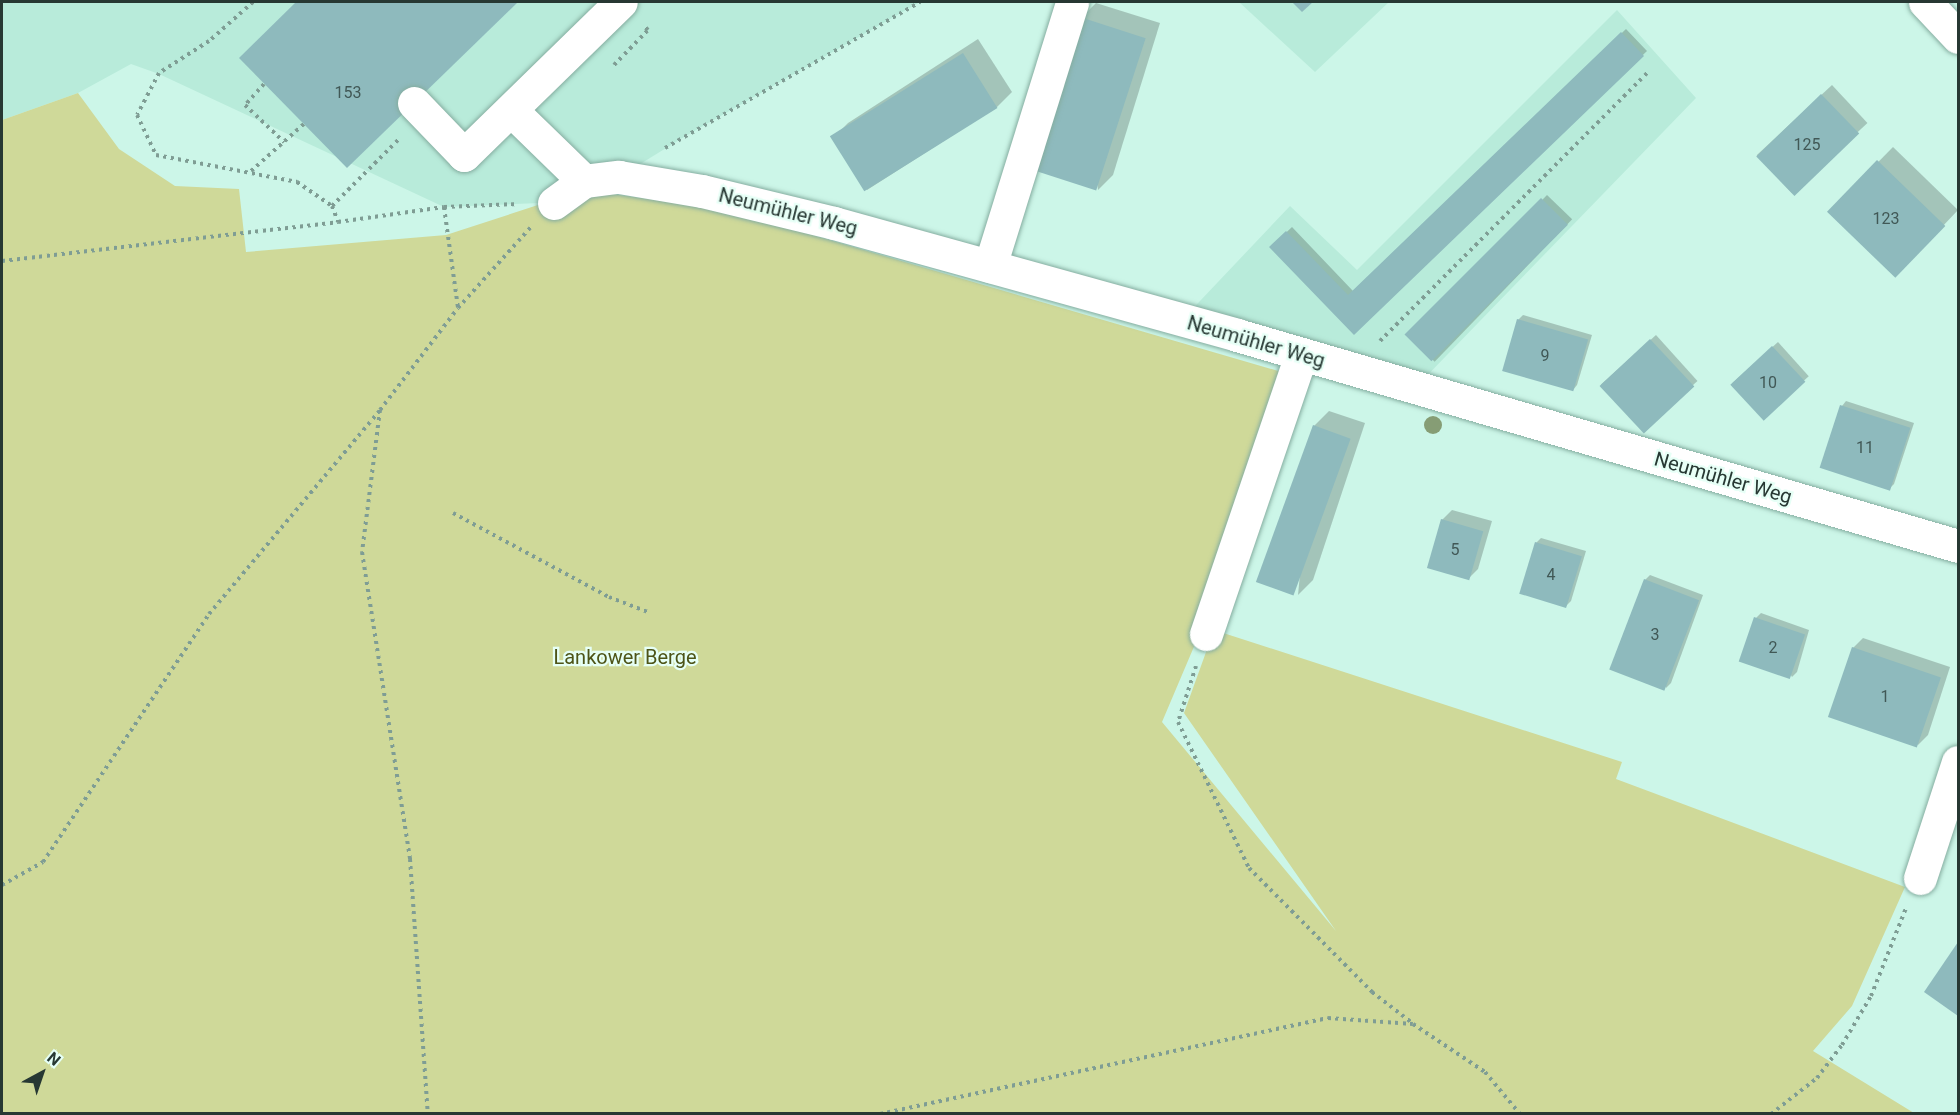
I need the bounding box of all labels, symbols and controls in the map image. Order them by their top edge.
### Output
house number: 153 [335,83,361,103]
house number: 125 [1794,135,1820,155]
street label: Neumühler Weg [716,183,860,241]
house number: 123 [1873,209,1899,229]
street label: Neumühler Weg [1184,311,1328,373]
house number: 9 [1541,346,1549,366]
house number: 10 [1759,373,1777,393]
house number: 11 [1856,438,1874,458]
street label: Neumühler Weg [1651,447,1795,509]
house number: 5 [1451,540,1459,560]
house number: 4 [1547,565,1555,585]
house number: 3 [1651,625,1659,645]
house number: 2 [1769,638,1777,658]
park label: Lankower Berge [553,645,697,669]
house number: 1 [1881,687,1889,707]
north arrow [12,1043,72,1103]
text: N [43,1048,64,1070]

